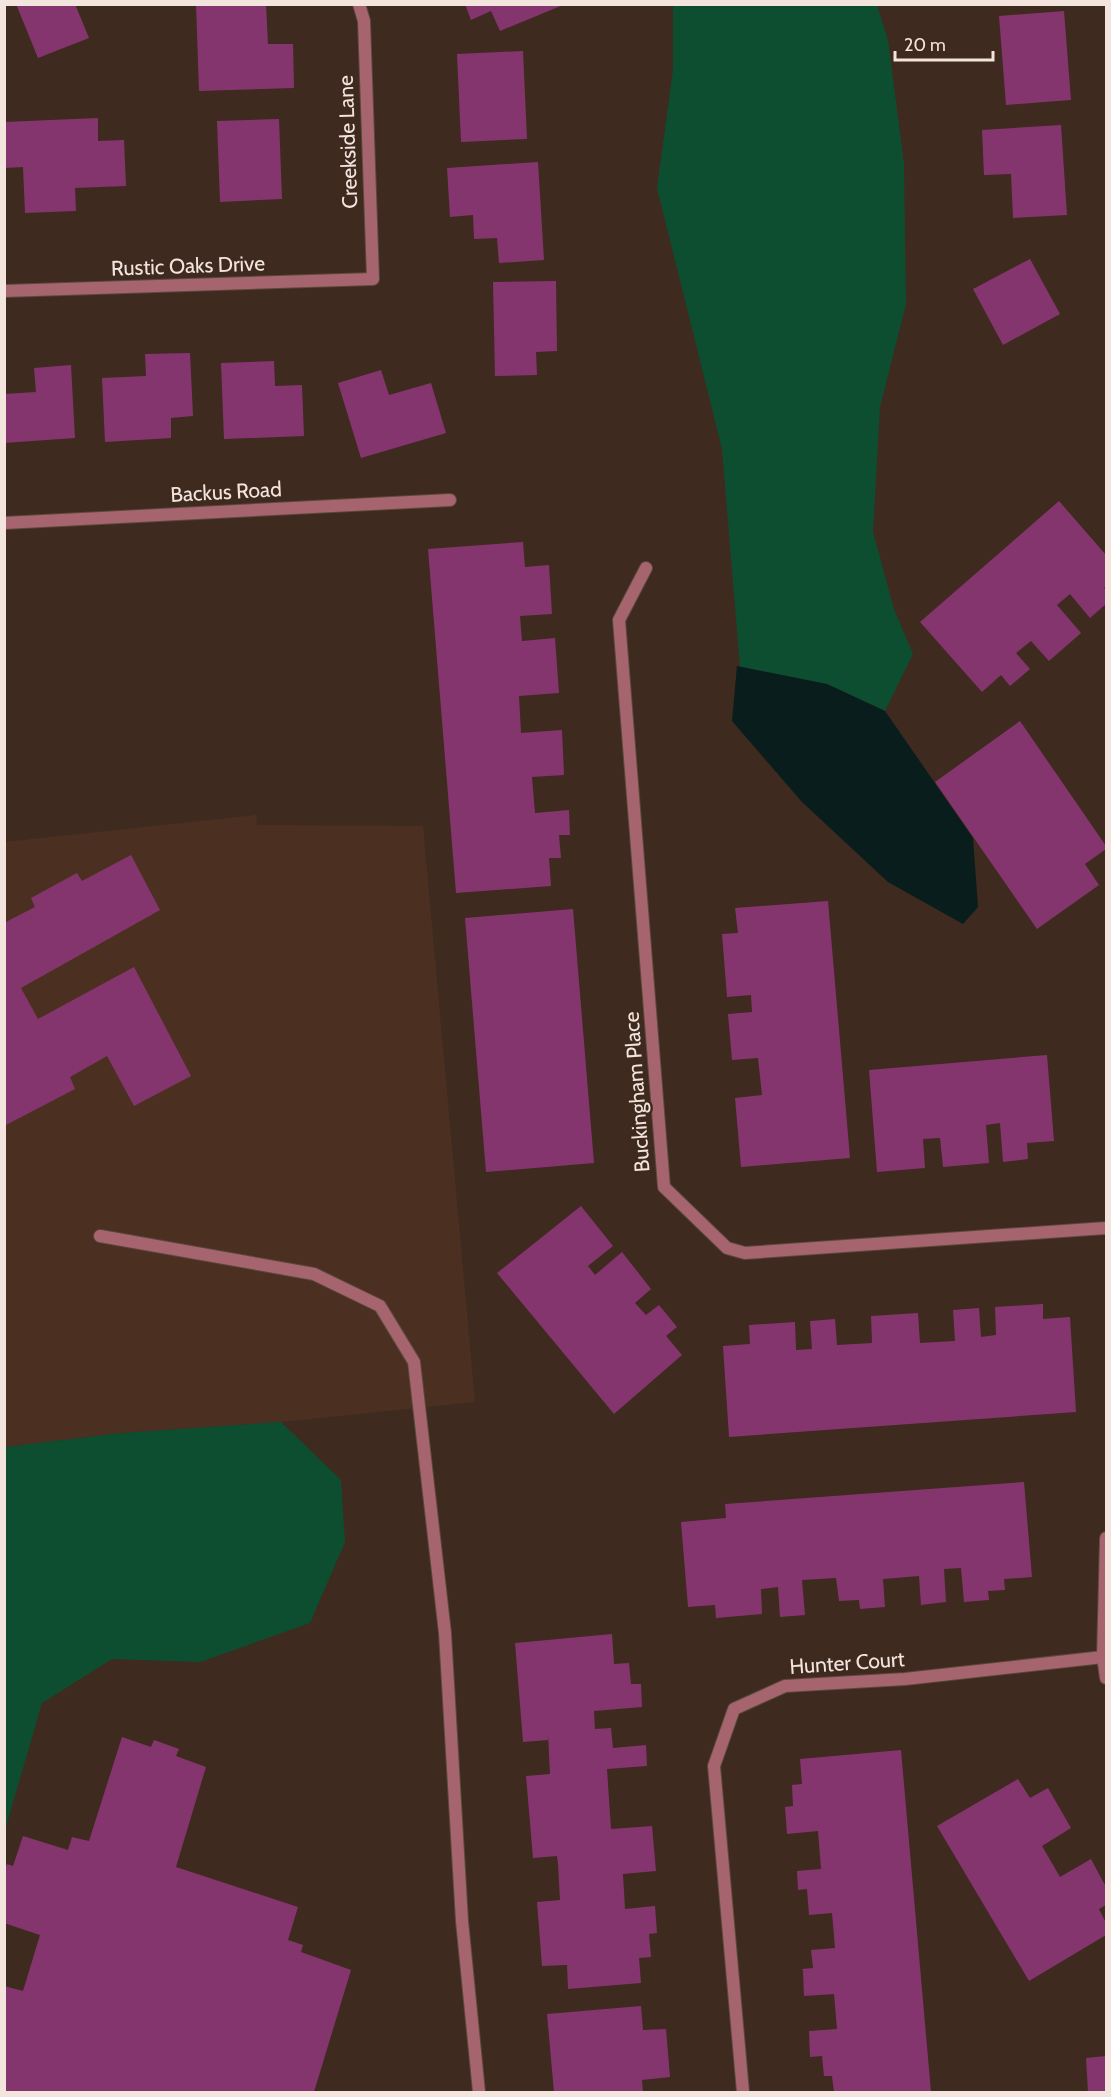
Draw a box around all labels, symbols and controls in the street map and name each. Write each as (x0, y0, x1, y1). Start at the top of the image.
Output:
scale bar (895, 24, 992, 62)
text: 20 m (904, 34, 946, 56)
street label: Creekside Lane (333, 75, 362, 209)
street label: Rustic Oaks Drive (111, 250, 266, 281)
street label: Backus Road (170, 476, 282, 507)
street label: Buckingham Place (618, 1011, 655, 1173)
street label: Hunter Court (789, 1646, 905, 1679)

